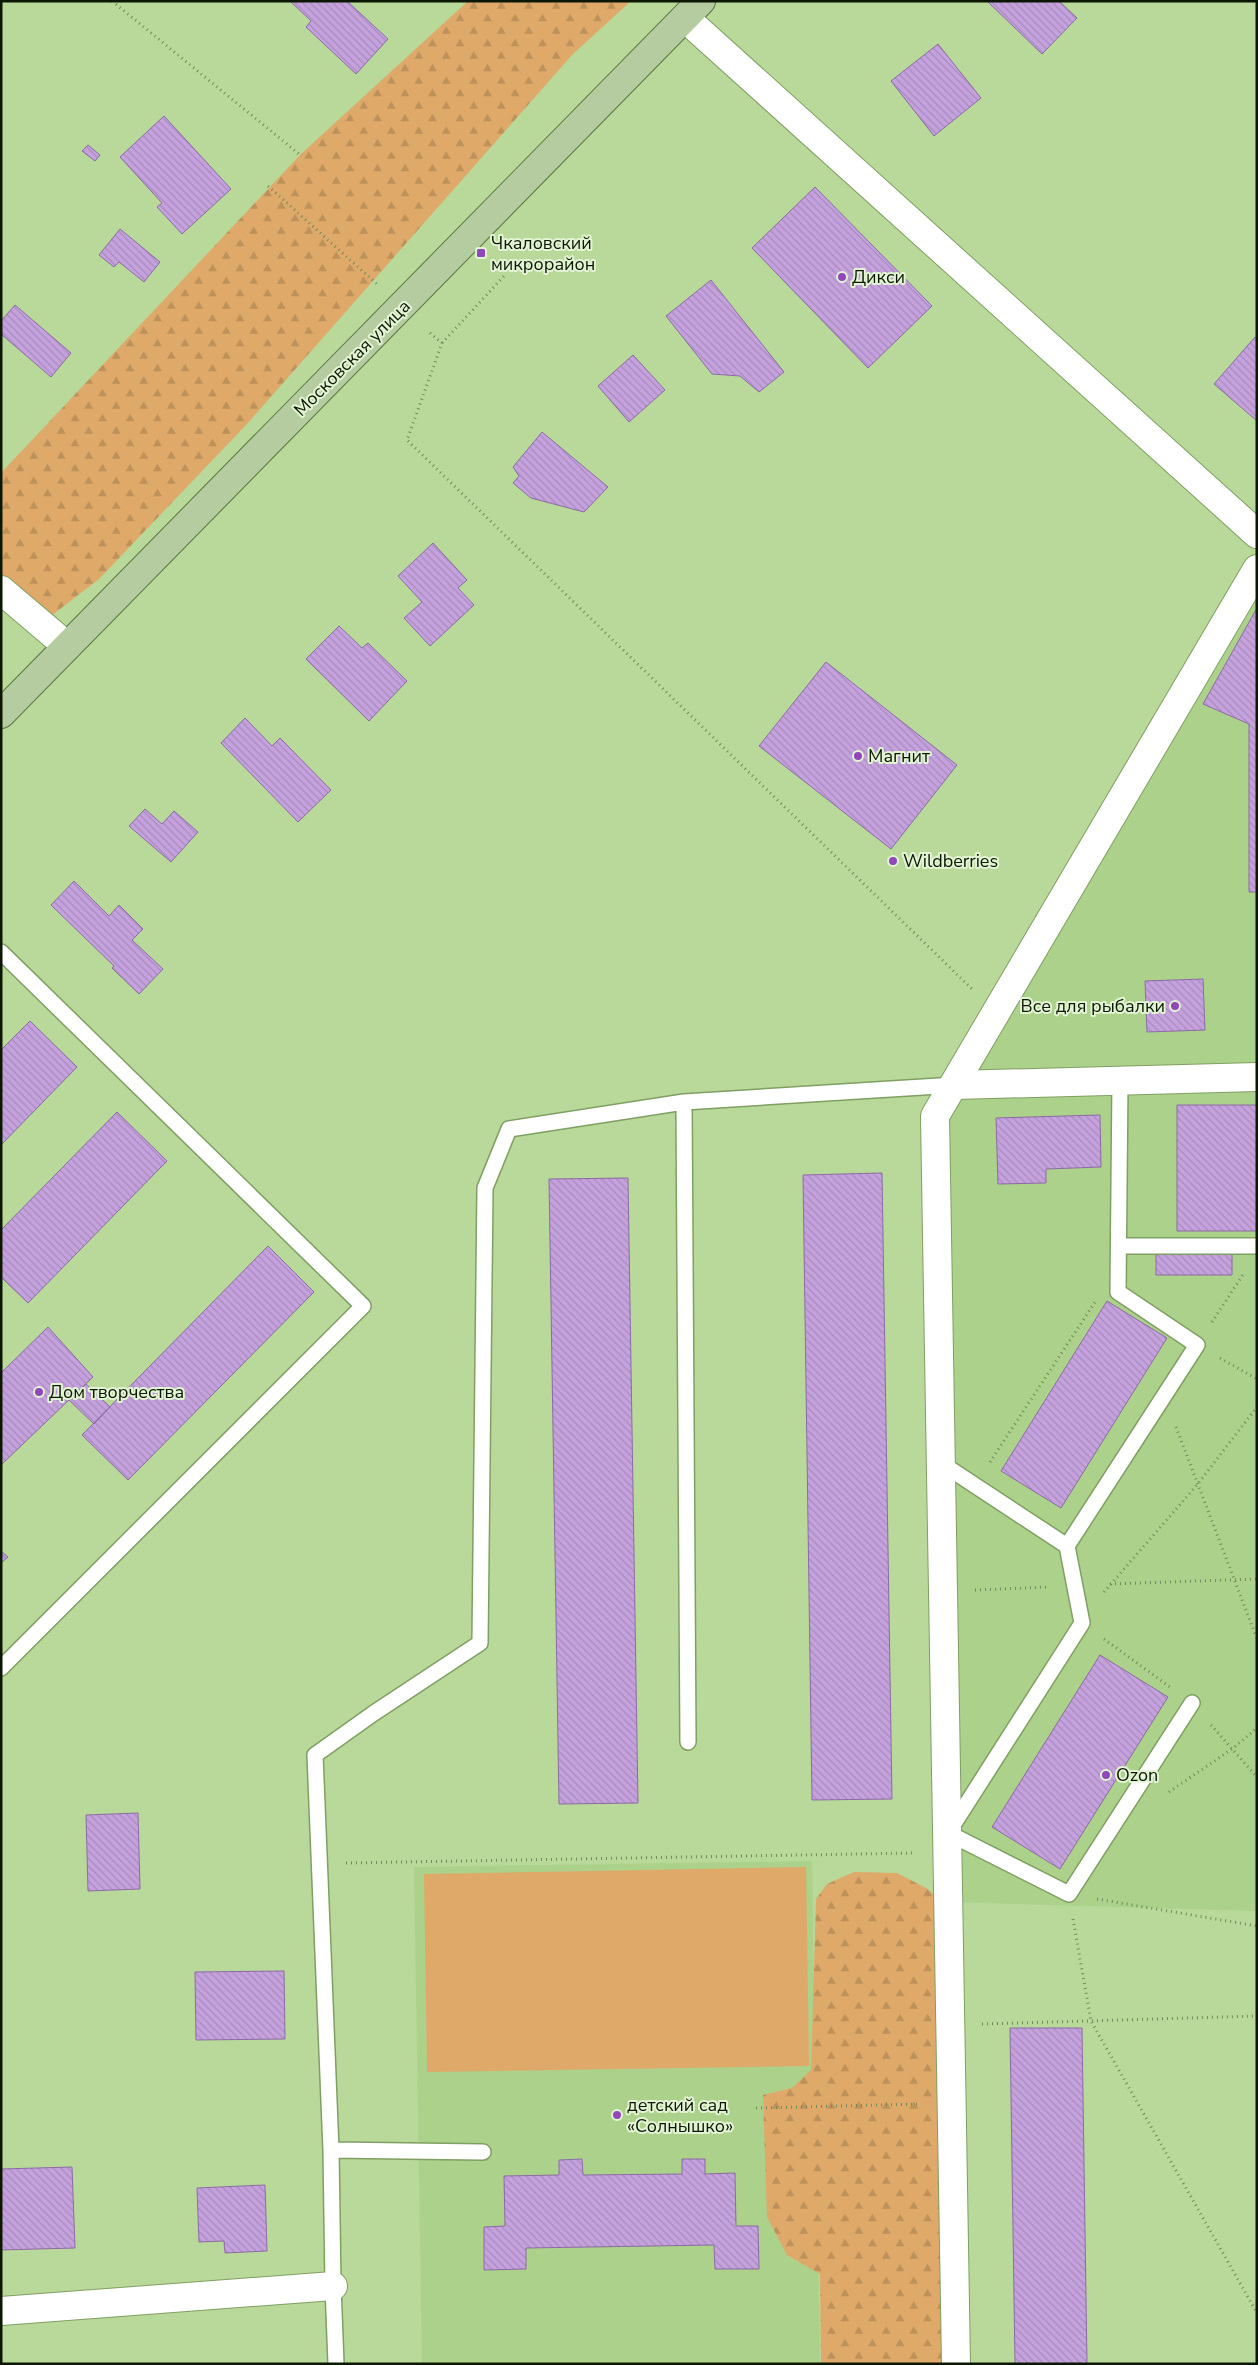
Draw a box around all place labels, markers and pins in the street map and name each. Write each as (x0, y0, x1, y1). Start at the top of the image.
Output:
place label: Чкаловский микрорайон (491, 231, 595, 276)
marker: Чкаловский микрорайон (475, 247, 487, 259)
place label: Дикси (852, 265, 905, 289)
marker: Дикси (836, 271, 848, 283)
place label: Магнит (868, 744, 930, 768)
marker: Магнит (852, 750, 864, 762)
place label: Wildberries (903, 849, 998, 873)
marker: Wildberries (887, 855, 899, 867)
place label: Все для рыбалки (1021, 994, 1165, 1018)
marker: Все для рыбалки (1169, 1000, 1181, 1012)
place label: Дом творчества (49, 1380, 184, 1404)
marker: Дом творчества (33, 1386, 45, 1398)
place label: Ozon (1116, 1763, 1158, 1787)
marker: Ozon (1100, 1769, 1112, 1781)
place label: детский сад «Солнышко» (627, 2093, 733, 2138)
marker: детский сад «Солнышко» (611, 2109, 623, 2121)

